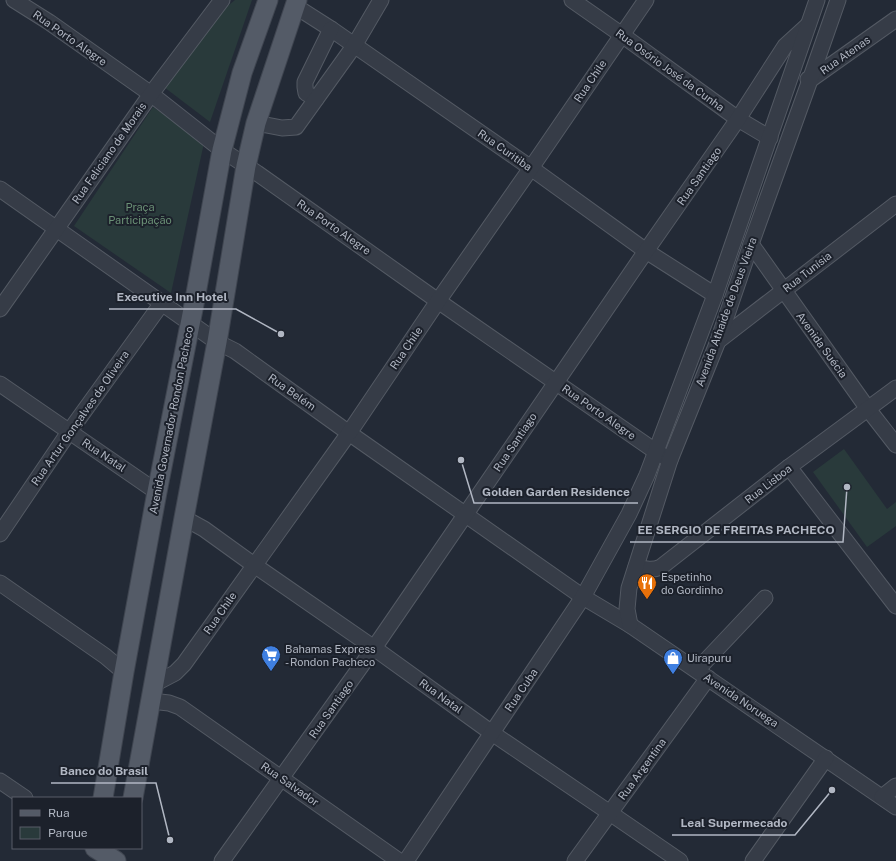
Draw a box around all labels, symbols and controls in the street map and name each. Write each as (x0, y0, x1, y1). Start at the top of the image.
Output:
street label: Rua Porto Alegre (31, 8, 109, 68)
street label: Rua Osório José da Cunha (613, 27, 727, 113)
street label: Rua Atenas (818, 33, 873, 77)
street label: Rua Chile (571, 58, 609, 104)
street label: Rua Feliciano de Morais (70, 100, 149, 206)
street label: Rua Curitiba (476, 127, 534, 173)
street label: Rua Santiago (675, 145, 723, 207)
street label: Rua Porto Alegre (295, 197, 373, 257)
park label: Praça Participação (108, 201, 172, 227)
street label: Avenida Athaide de Deus Vieira (693, 236, 759, 388)
street label: Rua Tunísia (780, 249, 834, 295)
callout: Executive Inn Hotel (109, 285, 236, 309)
text: Executive Inn Hotel (117, 290, 227, 304)
street label: Avenida Suécia (794, 310, 850, 380)
street label: Avenida Governador Rondon Pacheco (147, 325, 195, 515)
street label: Rua Chile (387, 325, 425, 371)
street label: Rua Artur Gonçalves de Oliveira (29, 348, 132, 488)
street label: Rua Belém (266, 371, 318, 413)
street label: Rua Porto Alegre (560, 382, 638, 442)
street label: Rua Santiago (491, 410, 539, 474)
street label: Rua Natal (80, 436, 128, 474)
street label: Rua Lisboa (742, 462, 794, 506)
callout: Golden Garden Residence (474, 479, 638, 503)
text: Golden Garden Residence (482, 485, 630, 499)
callout: EE SERGIO DE FREITAS PACHECO (630, 518, 843, 542)
text: EE SERGIO DE FREITAS PACHECO (637, 523, 835, 537)
place label: Espetinho do Gordinho (661, 571, 723, 596)
restaurant icon: Espetinho do Gordinho (636, 572, 658, 600)
street label: Rua Chile (201, 590, 239, 636)
place label: Bahamas Express - Rondon Pacheco (285, 643, 376, 668)
supermarket icon: Bahamas Express - Rondon Pacheco (260, 644, 282, 672)
shop icon: Uirapuru (662, 647, 684, 675)
place label: Uirapuru (687, 652, 731, 664)
street label: Rua Cuba (502, 666, 540, 714)
street label: Avenida Noruega (701, 671, 781, 729)
street label: Rua Natal (417, 676, 465, 716)
street label: Rua Santiago (307, 678, 355, 740)
street label: Rua Argentina (616, 736, 668, 802)
callout: Banco do Brasil (51, 759, 156, 783)
street label: Rua Salvador (259, 760, 321, 808)
text: Banco do Brasil (60, 764, 148, 778)
legend (12, 797, 142, 849)
text: Rua (48, 806, 70, 820)
callout: Leal Supermecado (672, 811, 795, 835)
text: Leal Supermecado (681, 816, 788, 830)
text: Parque (48, 826, 88, 840)

